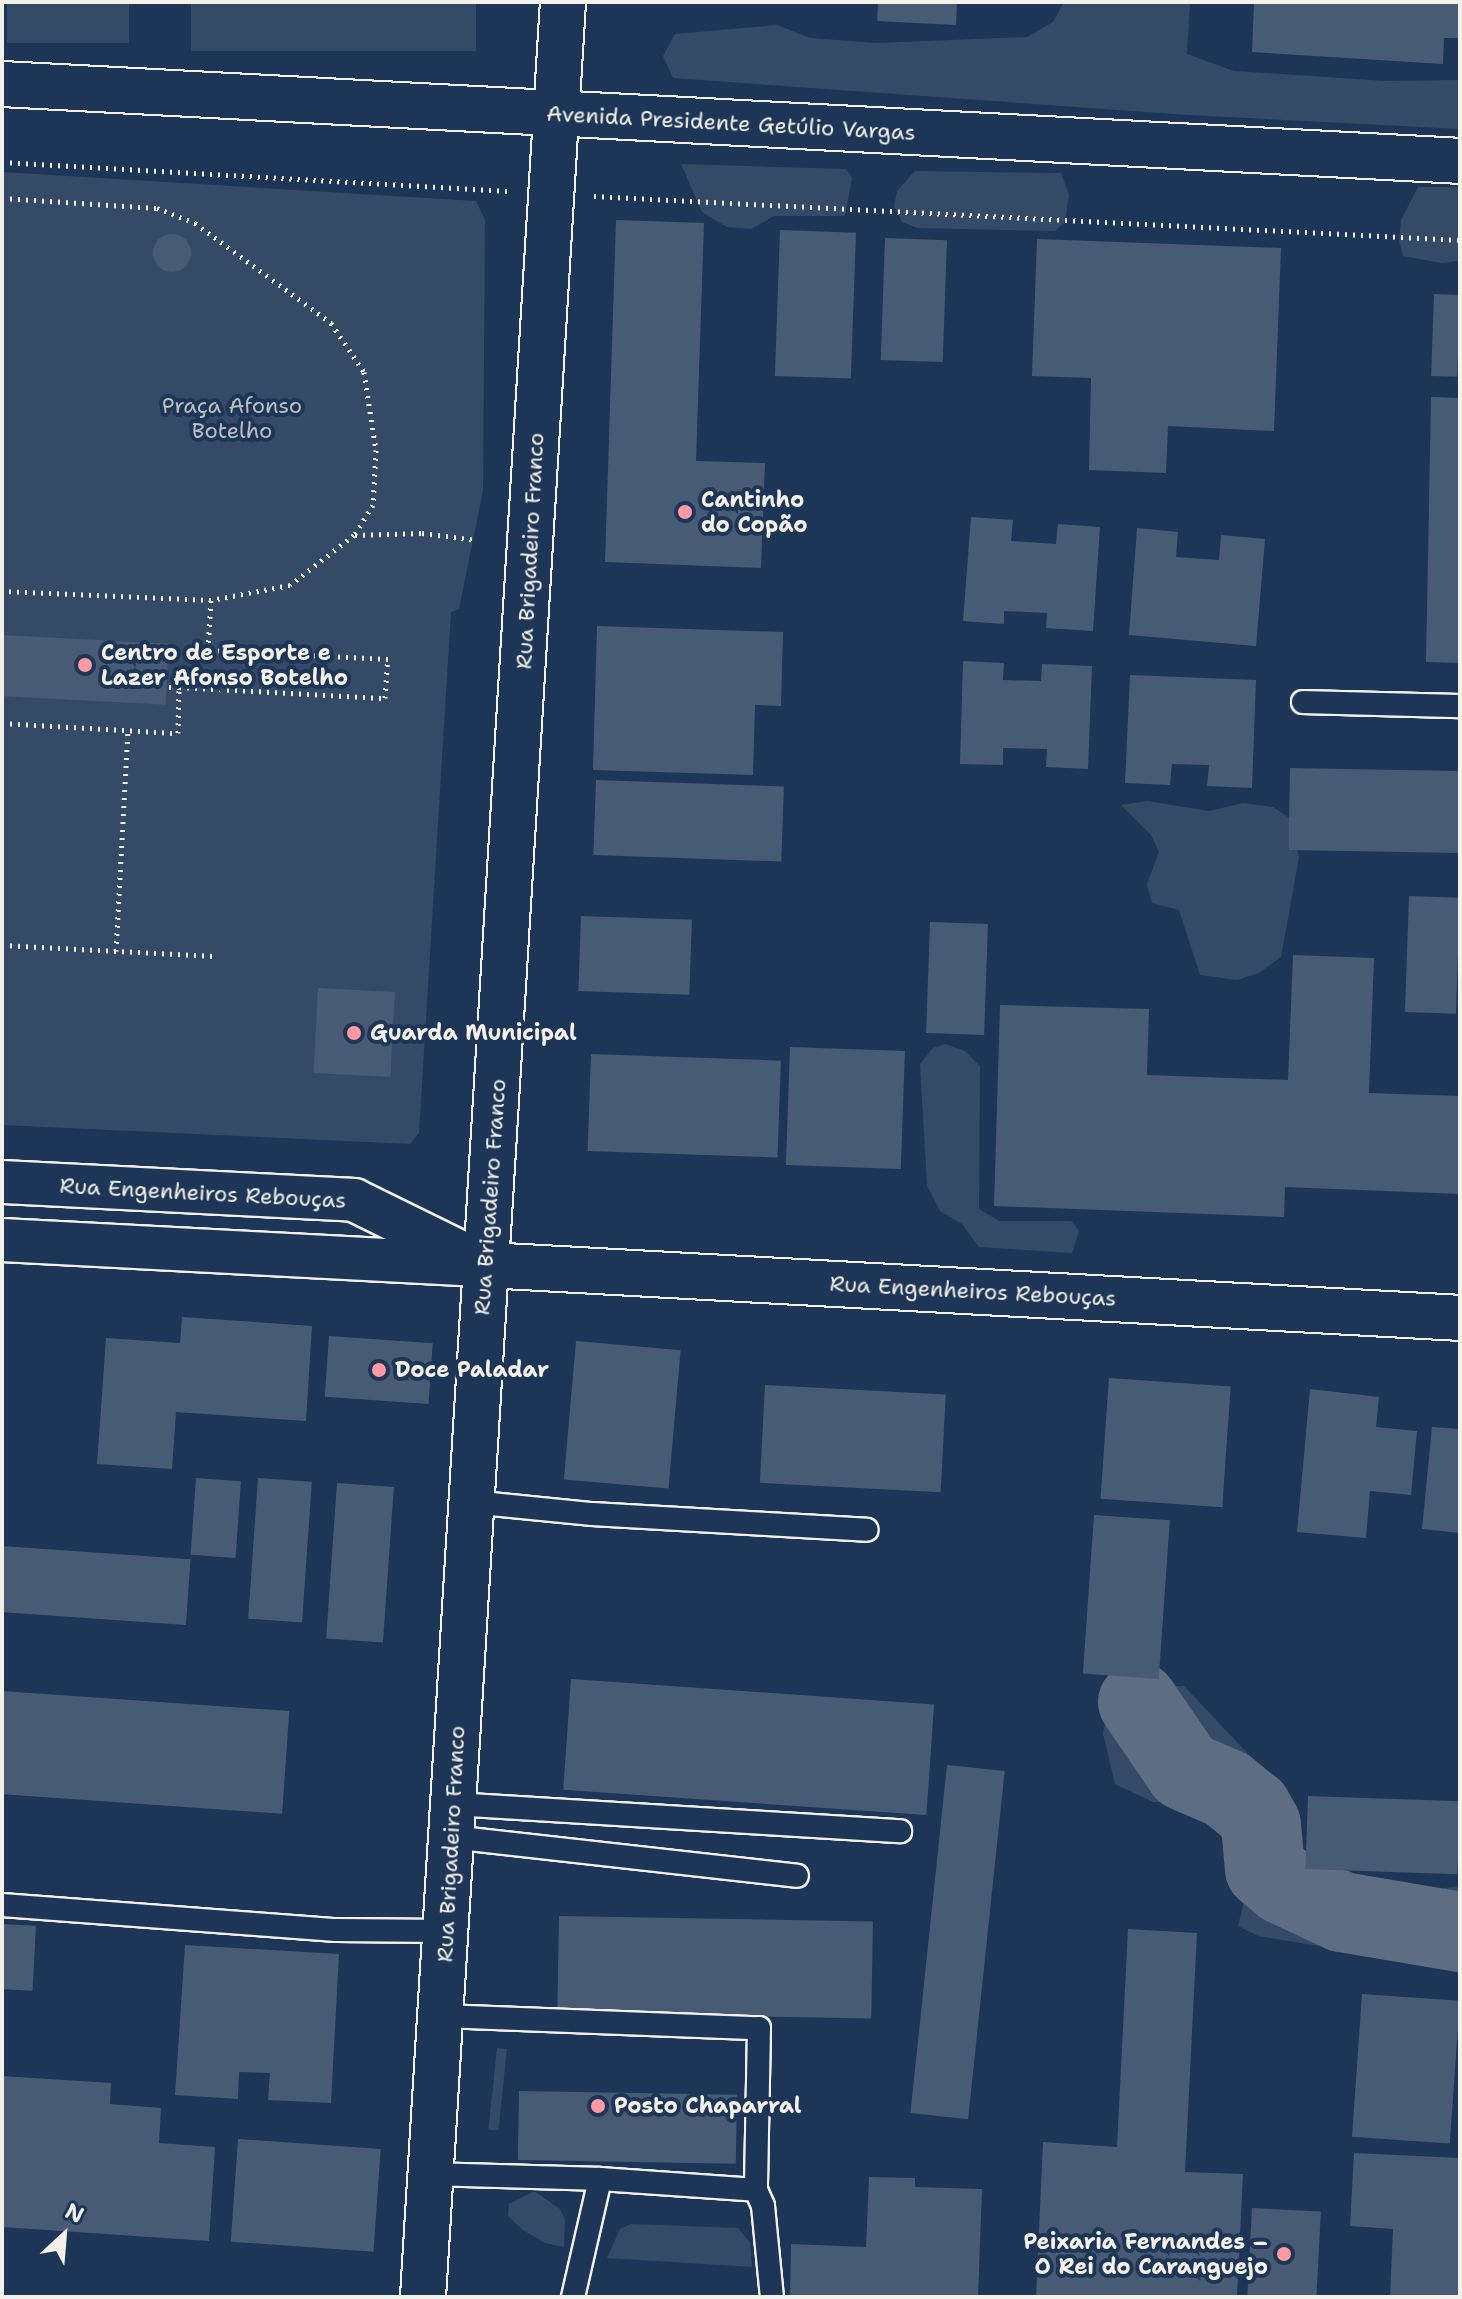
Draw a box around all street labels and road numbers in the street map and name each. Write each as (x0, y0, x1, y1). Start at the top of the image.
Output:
street label: Avenida Presidente Getúlio Vargas (546, 100, 916, 146)
street label: Rua Brigadeiro Franco (511, 432, 549, 670)
street label: Rua Brigadeiro Franco (469, 1078, 511, 1316)
street label: Rua Engenheiros Rebouças (59, 1172, 347, 1214)
street label: Rua Engenheiros Rebouças (829, 1270, 1117, 1312)
street label: Rua Brigadeiro Franco (432, 1725, 470, 1963)

